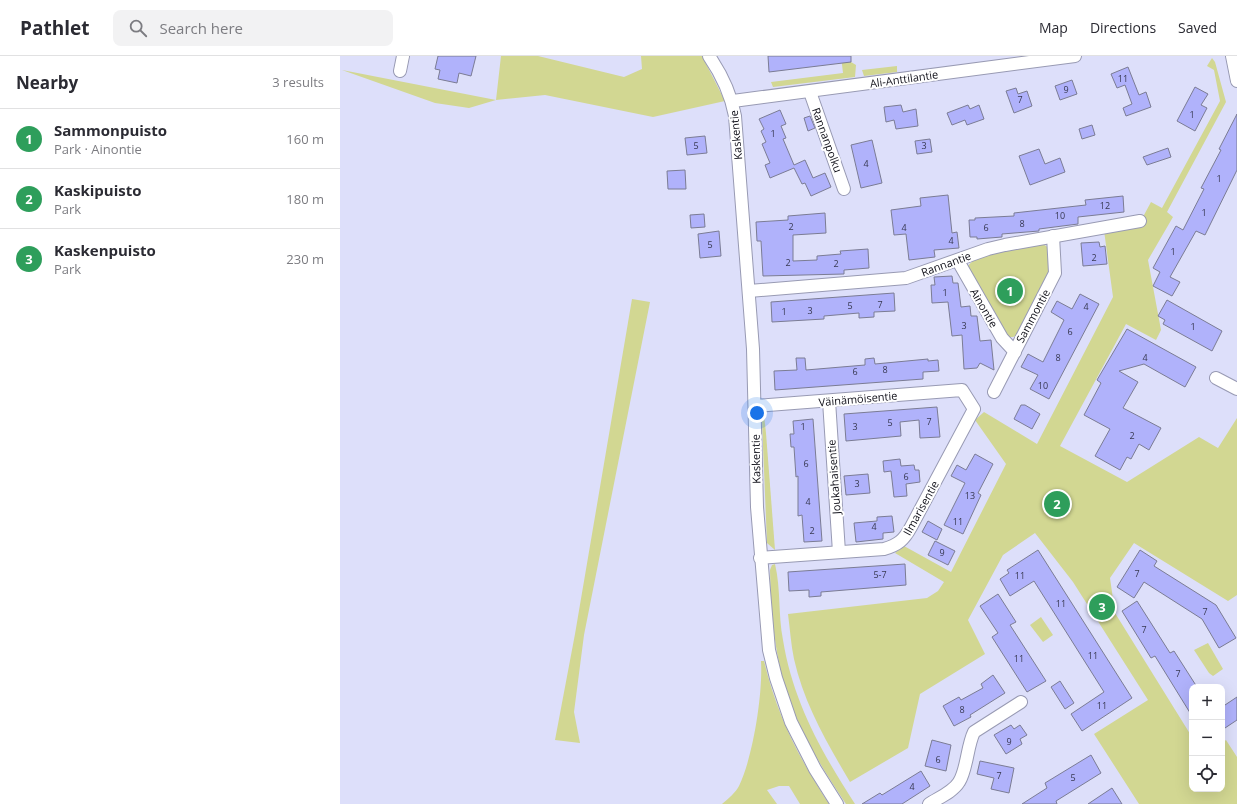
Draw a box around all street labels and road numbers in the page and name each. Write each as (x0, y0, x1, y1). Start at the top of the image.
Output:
street label: Ali-Anttilantie (869, 66, 939, 91)
street label: Rannanpolku (809, 105, 846, 174)
street label: Kaskentie (726, 110, 745, 160)
street label: Rannantie (919, 248, 973, 279)
street label: Ainontie (967, 286, 1002, 330)
street label: Sammontie (1012, 286, 1053, 345)
street label: Väinämöisentie (818, 388, 898, 409)
street label: Kaskentie (748, 434, 763, 484)
street label: Joukahaisentie (823, 439, 844, 516)
street label: Ilmarisentie (899, 478, 942, 538)

